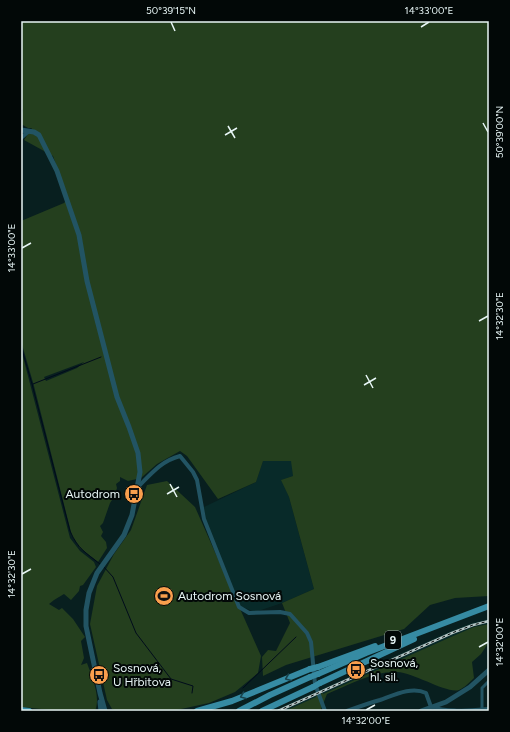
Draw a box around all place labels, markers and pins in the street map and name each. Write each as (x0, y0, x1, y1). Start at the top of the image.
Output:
bus stop icon: Autodrom (123, 483, 145, 505)
place label: Autodrom (65, 487, 120, 501)
sports icon: Autodrom Sosnová (153, 585, 175, 607)
place label: Autodrom Sosnová (178, 589, 281, 603)
place label: Sosnová, hl. sil. (370, 656, 419, 684)
bus stop icon: Sosnová, hl. sil. (345, 659, 367, 681)
place label: Sosnová, U Hřbitova (113, 661, 171, 689)
bus stop icon: Sosnová, U Hřbitova (88, 664, 110, 686)

